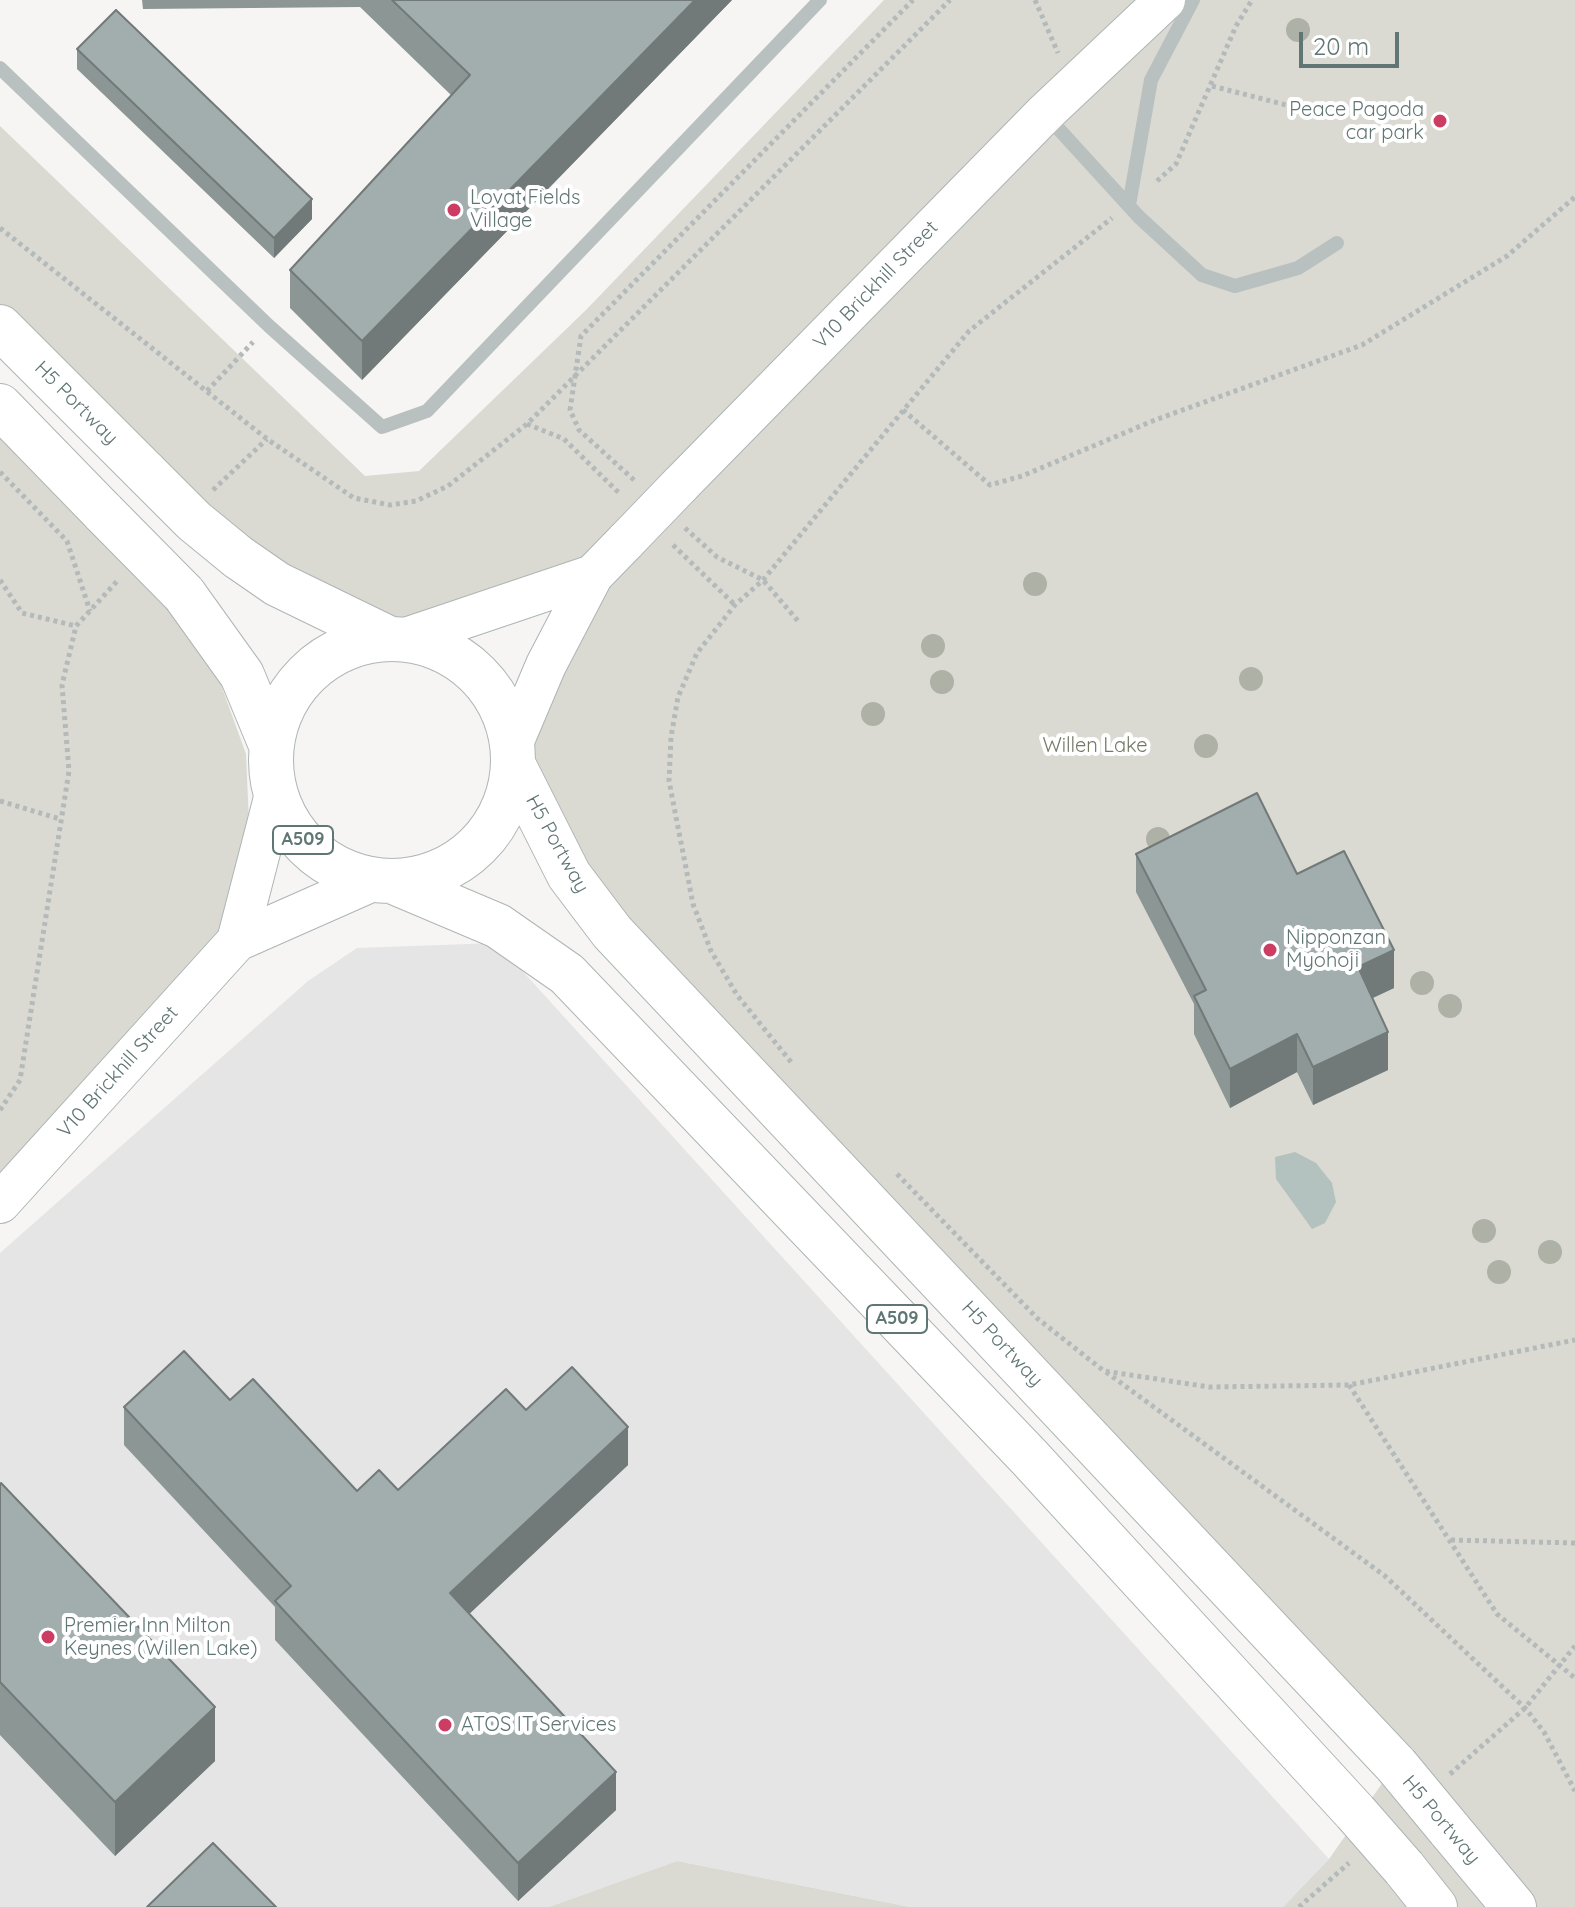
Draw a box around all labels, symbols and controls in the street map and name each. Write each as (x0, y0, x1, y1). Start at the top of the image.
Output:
scale bar (1303, 16, 1403, 66)
text: 20 m (1313, 31, 1369, 61)
place label: Peace Pagoda car park (1289, 98, 1424, 145)
marker: Peace Pagoda car park (1431, 112, 1449, 130)
place label: Lovat Fields Village (470, 186, 580, 233)
marker: Lovat Fields Village (445, 201, 463, 219)
street label: V10 Brickhill Street (809, 216, 943, 354)
street label: H5 Portway (29, 356, 123, 450)
park label: Willen Lake (1042, 734, 1148, 758)
street label: H5 Portway (520, 791, 594, 897)
road number: A509 (273, 826, 333, 854)
place label: Nipponzan Myohoji (1286, 926, 1386, 973)
marker: Nipponzan Myohoji (1261, 941, 1279, 959)
street label: V10 Brickhill Street (53, 1001, 183, 1143)
street label: H5 Portway (956, 1296, 1048, 1392)
road number: A509 (867, 1305, 927, 1333)
place label: Premier Inn Milton Keynes (Willen Lake) (64, 1614, 258, 1661)
marker: Premier Inn Milton Keynes (Willen Lake) (39, 1628, 57, 1646)
place label: ATOS IT Services (461, 1713, 616, 1737)
marker: ATOS IT Services (436, 1716, 454, 1734)
street label: H5 Portway (1397, 1771, 1485, 1869)

